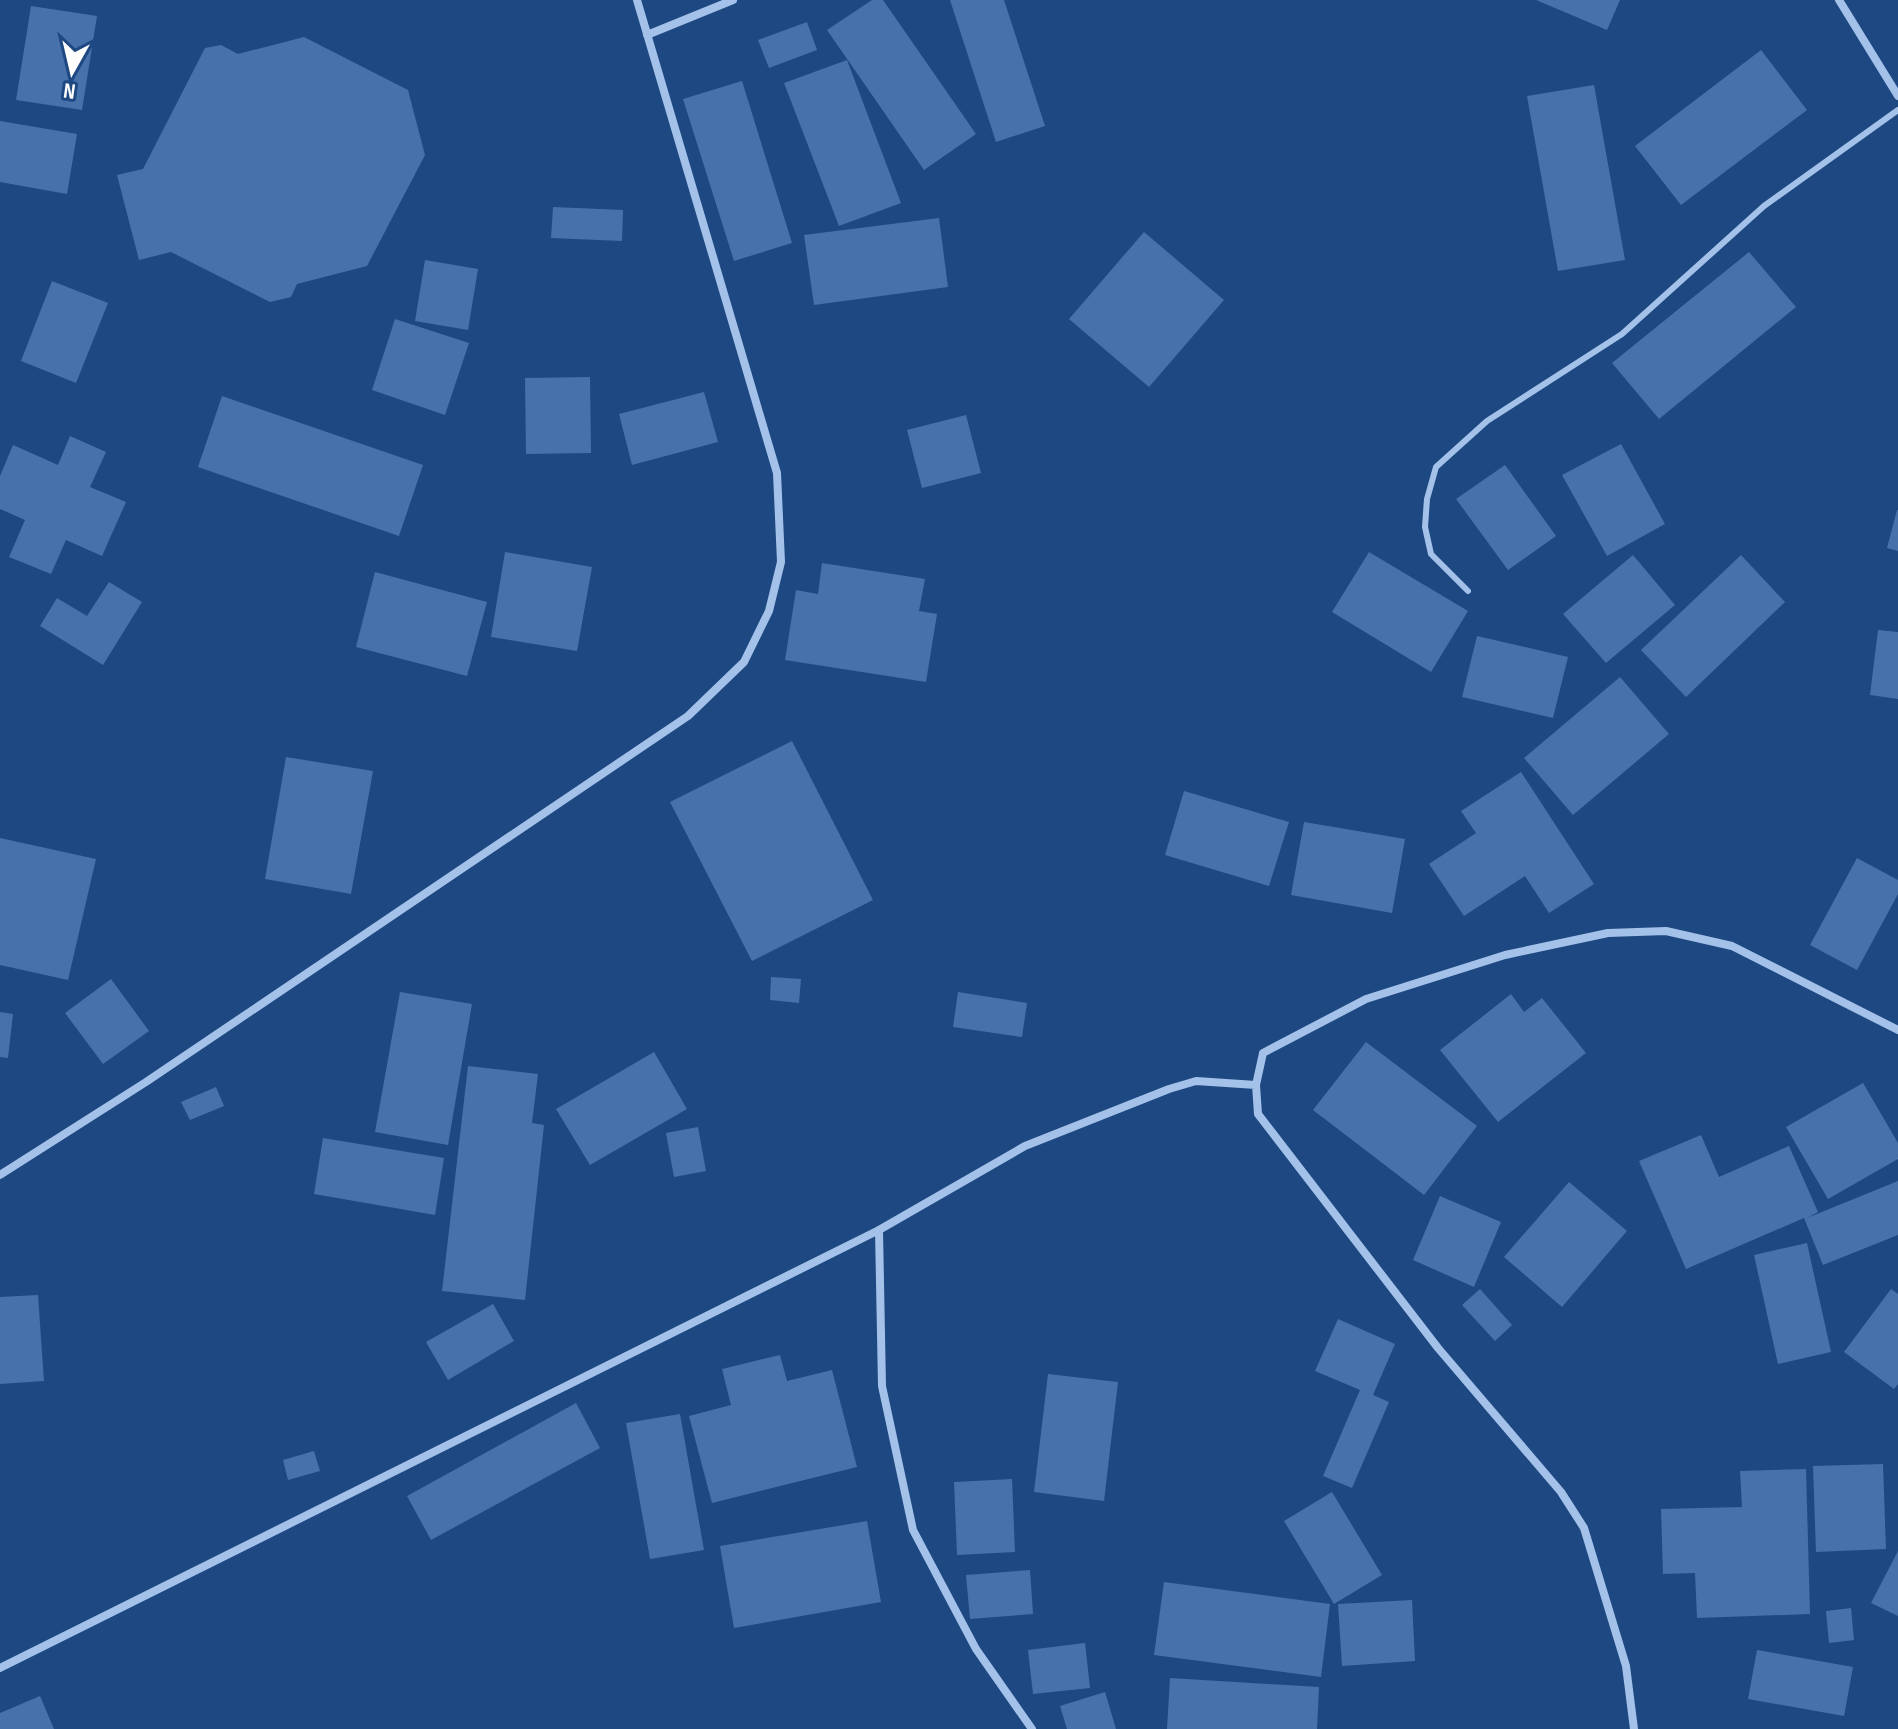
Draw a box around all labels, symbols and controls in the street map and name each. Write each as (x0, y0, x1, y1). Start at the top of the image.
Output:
north arrow (32, 32, 112, 112)
text: N (62, 76, 77, 105)

